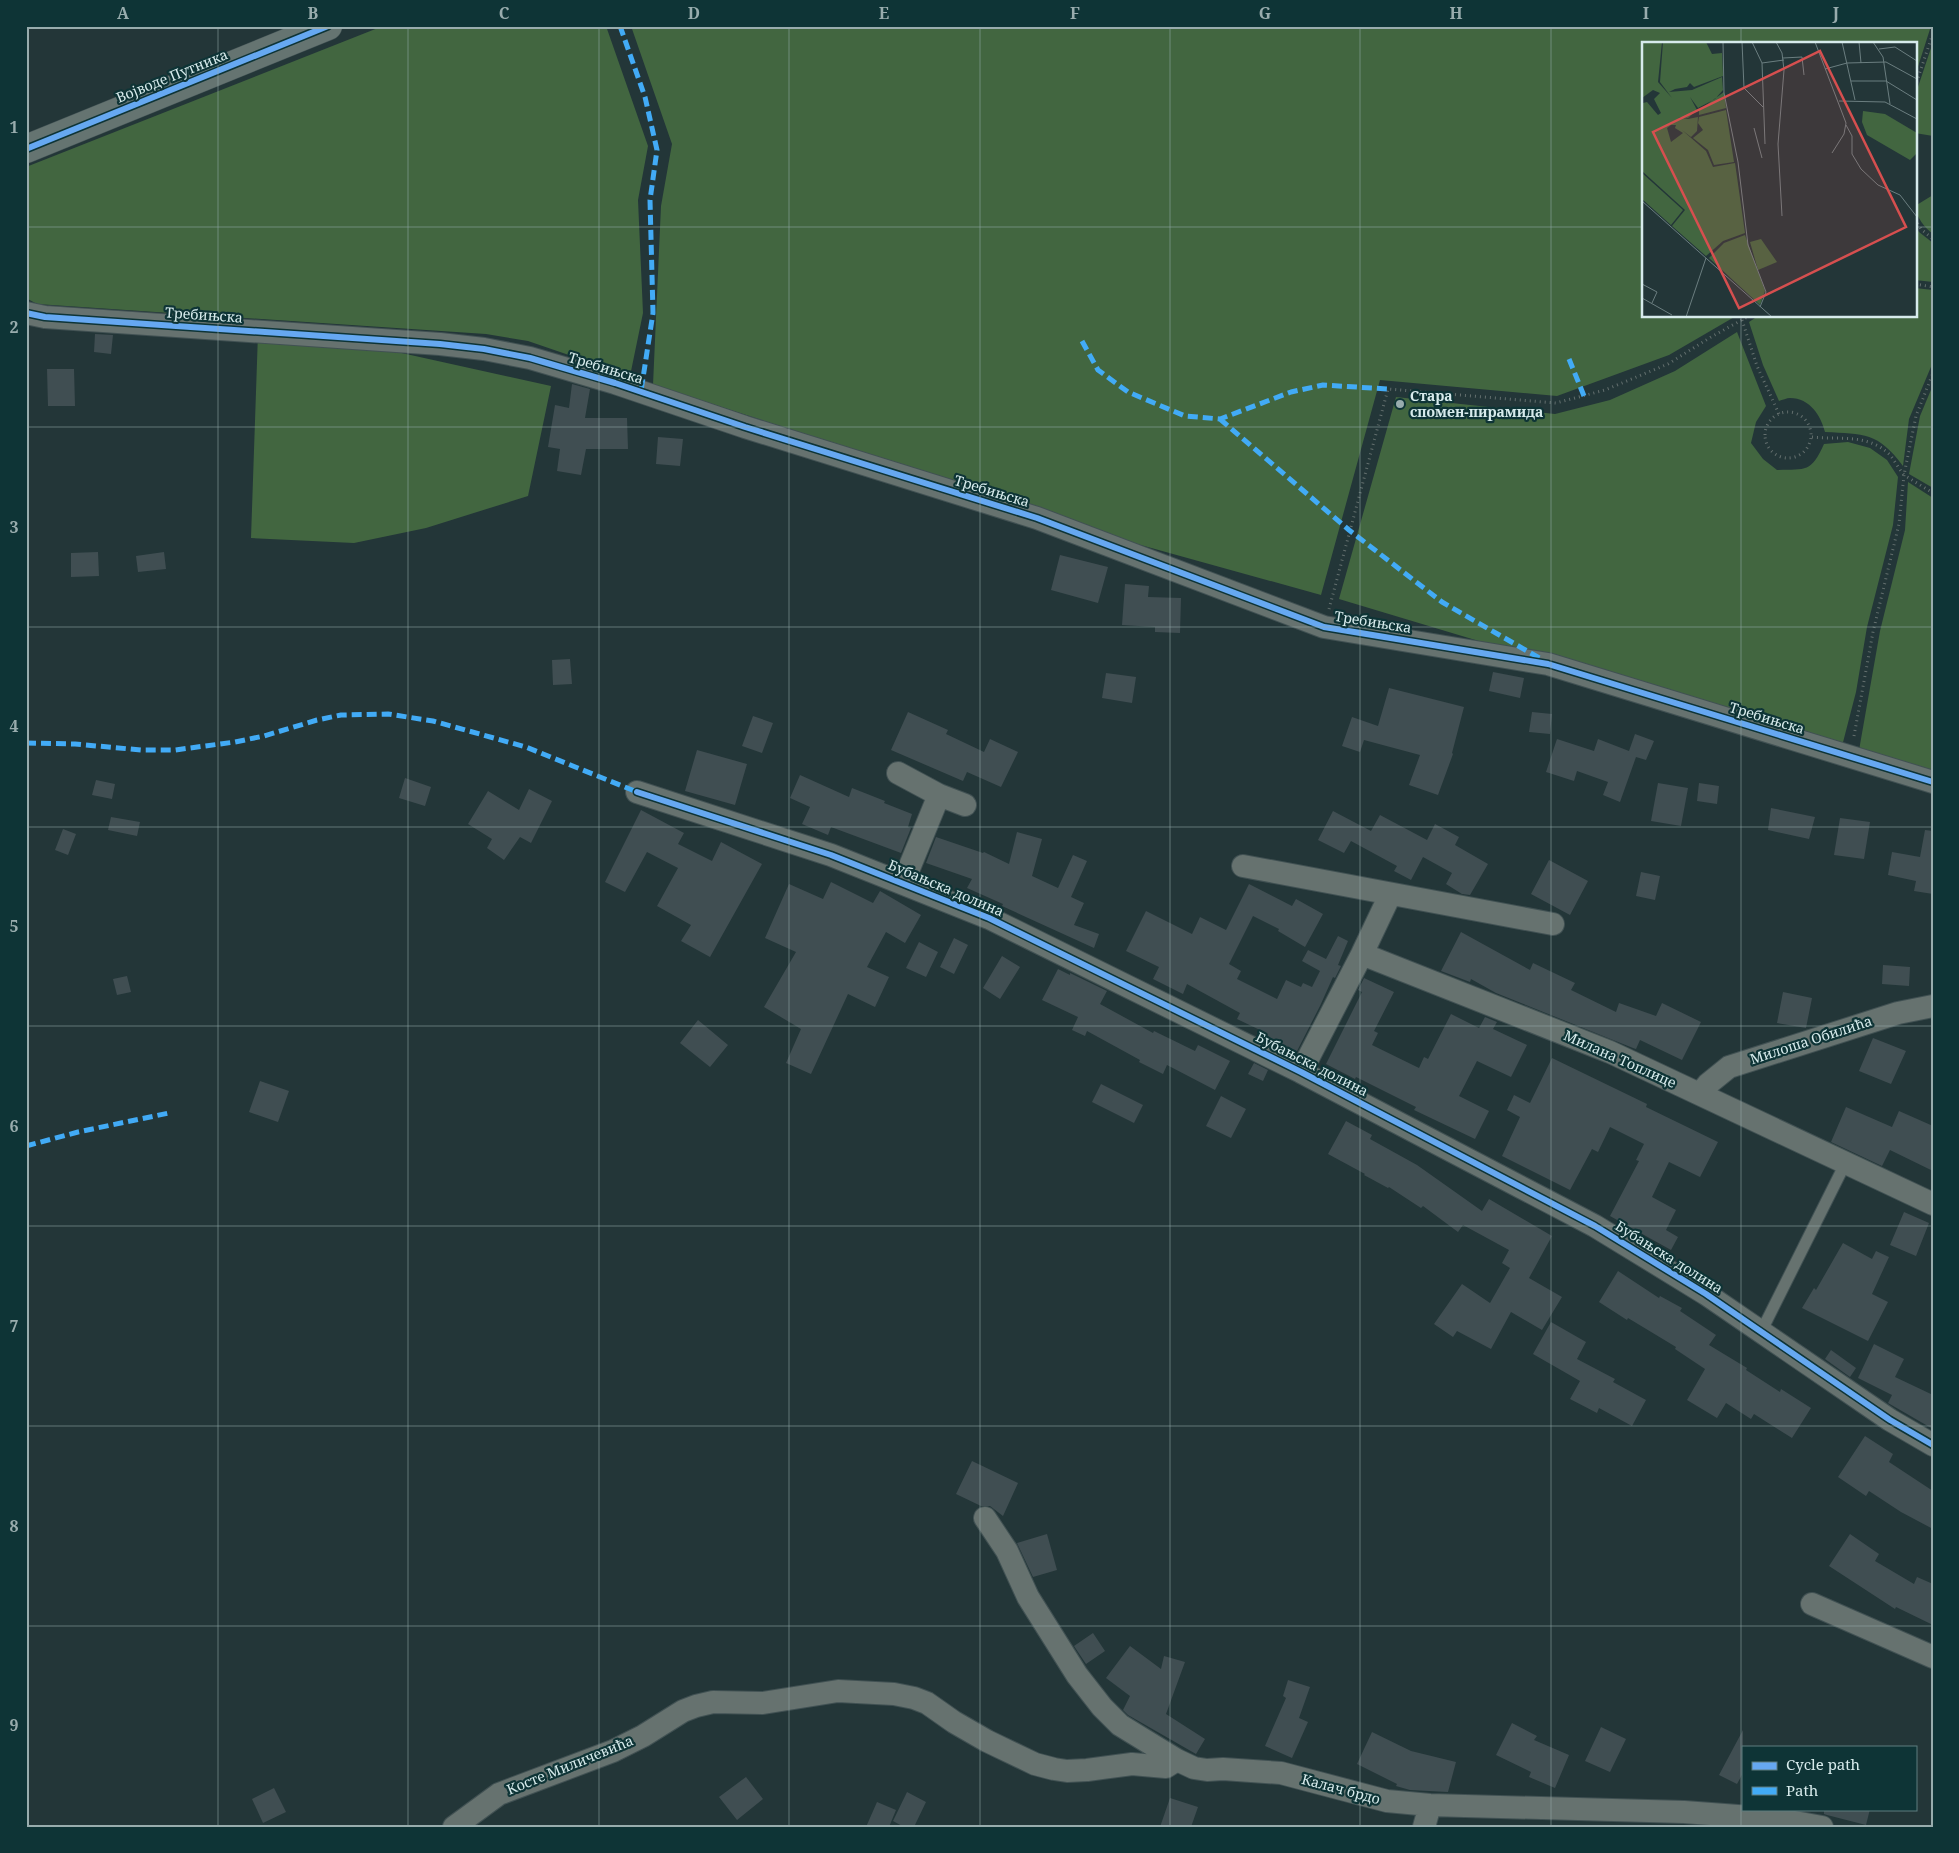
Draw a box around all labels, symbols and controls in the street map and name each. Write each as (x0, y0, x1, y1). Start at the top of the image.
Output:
text: A (117, 2, 130, 24)
text: B (308, 2, 319, 24)
text: C (499, 2, 510, 24)
text: D (688, 2, 700, 24)
text: E (879, 2, 889, 24)
text: F (1070, 2, 1080, 24)
text: G (1259, 2, 1271, 24)
text: H (1449, 2, 1463, 24)
text: I (1643, 2, 1649, 24)
text: J (1832, 2, 1840, 24)
inset map (1642, 42, 1916, 318)
street label: Војводе Путника (113, 44, 231, 107)
text: 1 (9, 116, 19, 138)
street label: Требињска (165, 302, 244, 327)
text: 2 (9, 316, 19, 338)
street label: Требињска (566, 347, 646, 388)
place label: Стара спомен-пирамида (1410, 386, 1543, 421)
marker: Стара спомен-пирамида (1394, 398, 1406, 410)
street label: Требињска (952, 470, 1032, 511)
text: 3 (9, 516, 19, 538)
street label: Требињска (1333, 606, 1413, 637)
street label: Требињска (1727, 697, 1807, 738)
text: 4 (9, 715, 19, 737)
street label: Бубањска долина (886, 855, 1007, 920)
text: 5 (9, 915, 19, 937)
street label: Милоша Обилића (1747, 1011, 1874, 1068)
street label: Милана Топлице (1561, 1025, 1679, 1092)
street label: Бубањска долина (1253, 1027, 1372, 1100)
text: 6 (9, 1115, 19, 1137)
street label: Бубањска долина (1612, 1216, 1727, 1297)
text: 7 (9, 1315, 19, 1337)
text: 8 (9, 1515, 19, 1537)
text: 9 (9, 1714, 19, 1736)
street label: Косте Миличевића (504, 1730, 636, 1799)
legend (1742, 1746, 1916, 1810)
text: Cycle path (1786, 1754, 1861, 1774)
street label: Калач брдо (1300, 1769, 1383, 1808)
text: Path (1786, 1780, 1819, 1800)

